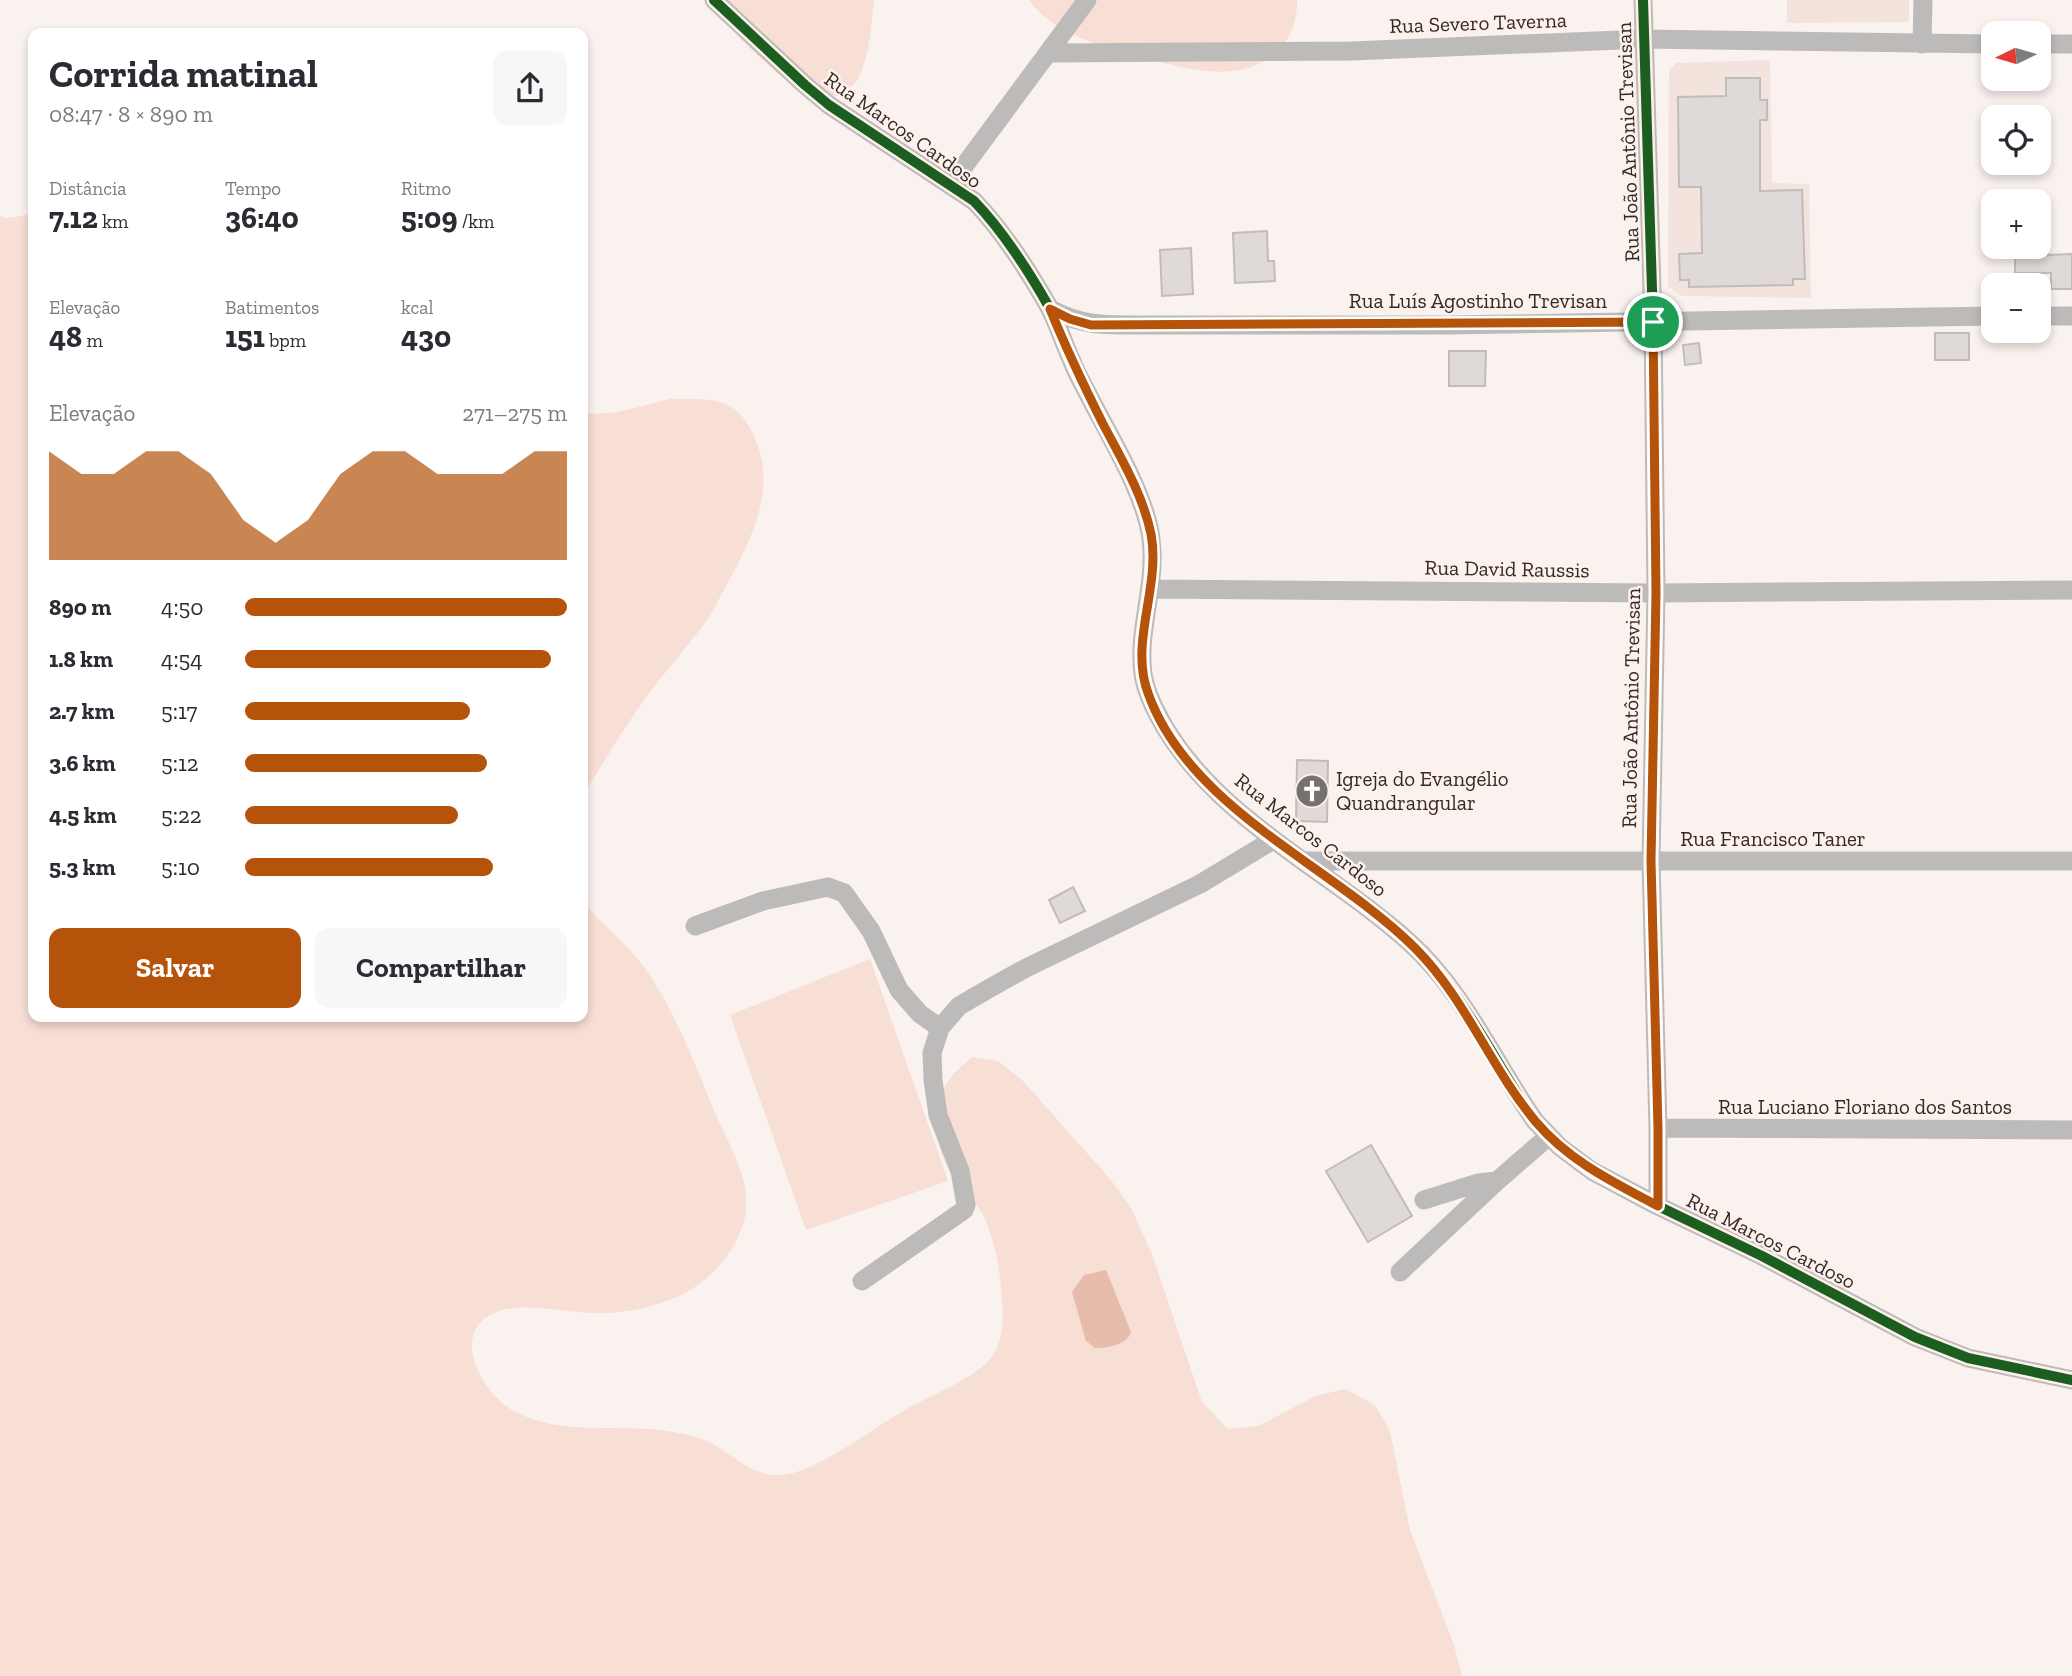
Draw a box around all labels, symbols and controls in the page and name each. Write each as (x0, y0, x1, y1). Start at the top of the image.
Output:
street label: Rua Severo Taverna (1389, 7, 1567, 38)
street label: Rua João Antônio Trevisan (1611, 21, 1644, 263)
north arrow (1981, 21, 2051, 91)
map controls (1981, 21, 2051, 343)
text: Corrida matinal (49, 51, 318, 97)
button: share (493, 51, 567, 125)
street label: Rua Marcos Cardoso (820, 66, 987, 193)
text: 08:47 · 8 × 890 m (49, 100, 213, 128)
button: locate (1981, 105, 2051, 175)
text: Distância (49, 177, 126, 200)
text: Tempo (225, 177, 281, 200)
text: Ritmo (401, 177, 451, 200)
button: + (1981, 189, 2051, 259)
text: 7.12 (49, 200, 98, 236)
text: 36:40 (225, 200, 299, 236)
text: 5:09 (401, 200, 457, 236)
text: km (98, 210, 128, 233)
text: /km (457, 210, 494, 233)
button: − (1981, 273, 2051, 343)
street label: Rua Luís Agostinho Trevisan (1349, 288, 1607, 313)
pin (1623, 292, 1683, 352)
text: Elevação (49, 296, 120, 319)
text: Batimentos (225, 296, 319, 319)
text: kcal (401, 296, 434, 319)
icon: arrive (1634, 303, 1672, 341)
text: 48 (49, 319, 82, 355)
text: 151 (225, 319, 265, 355)
text: 430 (401, 319, 451, 355)
text: m (82, 329, 103, 352)
text: bpm (265, 329, 306, 352)
text: Elevação (49, 399, 135, 427)
text: 271–275 m (462, 399, 567, 427)
street label: Rua David Raussis (1424, 555, 1590, 582)
street label: Rua João Antônio Trevisan (1616, 588, 1645, 828)
text: 890 m (49, 593, 111, 621)
text: 4:50 (161, 593, 204, 621)
text: 1.8 km (49, 645, 113, 673)
text: 4:54 (161, 645, 203, 673)
text: 2.7 km (49, 697, 115, 725)
text: 5:17 (161, 697, 197, 725)
text: 3.6 km (49, 749, 116, 777)
text: 5:12 (161, 749, 199, 777)
place label: Igreja do Evangélio Quandrangular (1336, 766, 1509, 815)
street label: Rua Marcos Cardoso (1230, 767, 1392, 902)
church icon: Igreja do Evangélio Quandrangular (1293, 772, 1331, 810)
text: 4.5 km (49, 801, 117, 829)
text: 5:22 (161, 801, 202, 829)
street label: Rua Francisco Taner (1680, 826, 1866, 851)
text: 5.3 km (49, 853, 116, 881)
text: 5:10 (161, 853, 200, 881)
button: Salvar (49, 928, 301, 1008)
button: Compartilhar (315, 928, 567, 1008)
street label: Rua Luciano Floriano dos Santos (1718, 1094, 2012, 1119)
street label: Rua Marcos Cardoso (1683, 1187, 1860, 1294)

